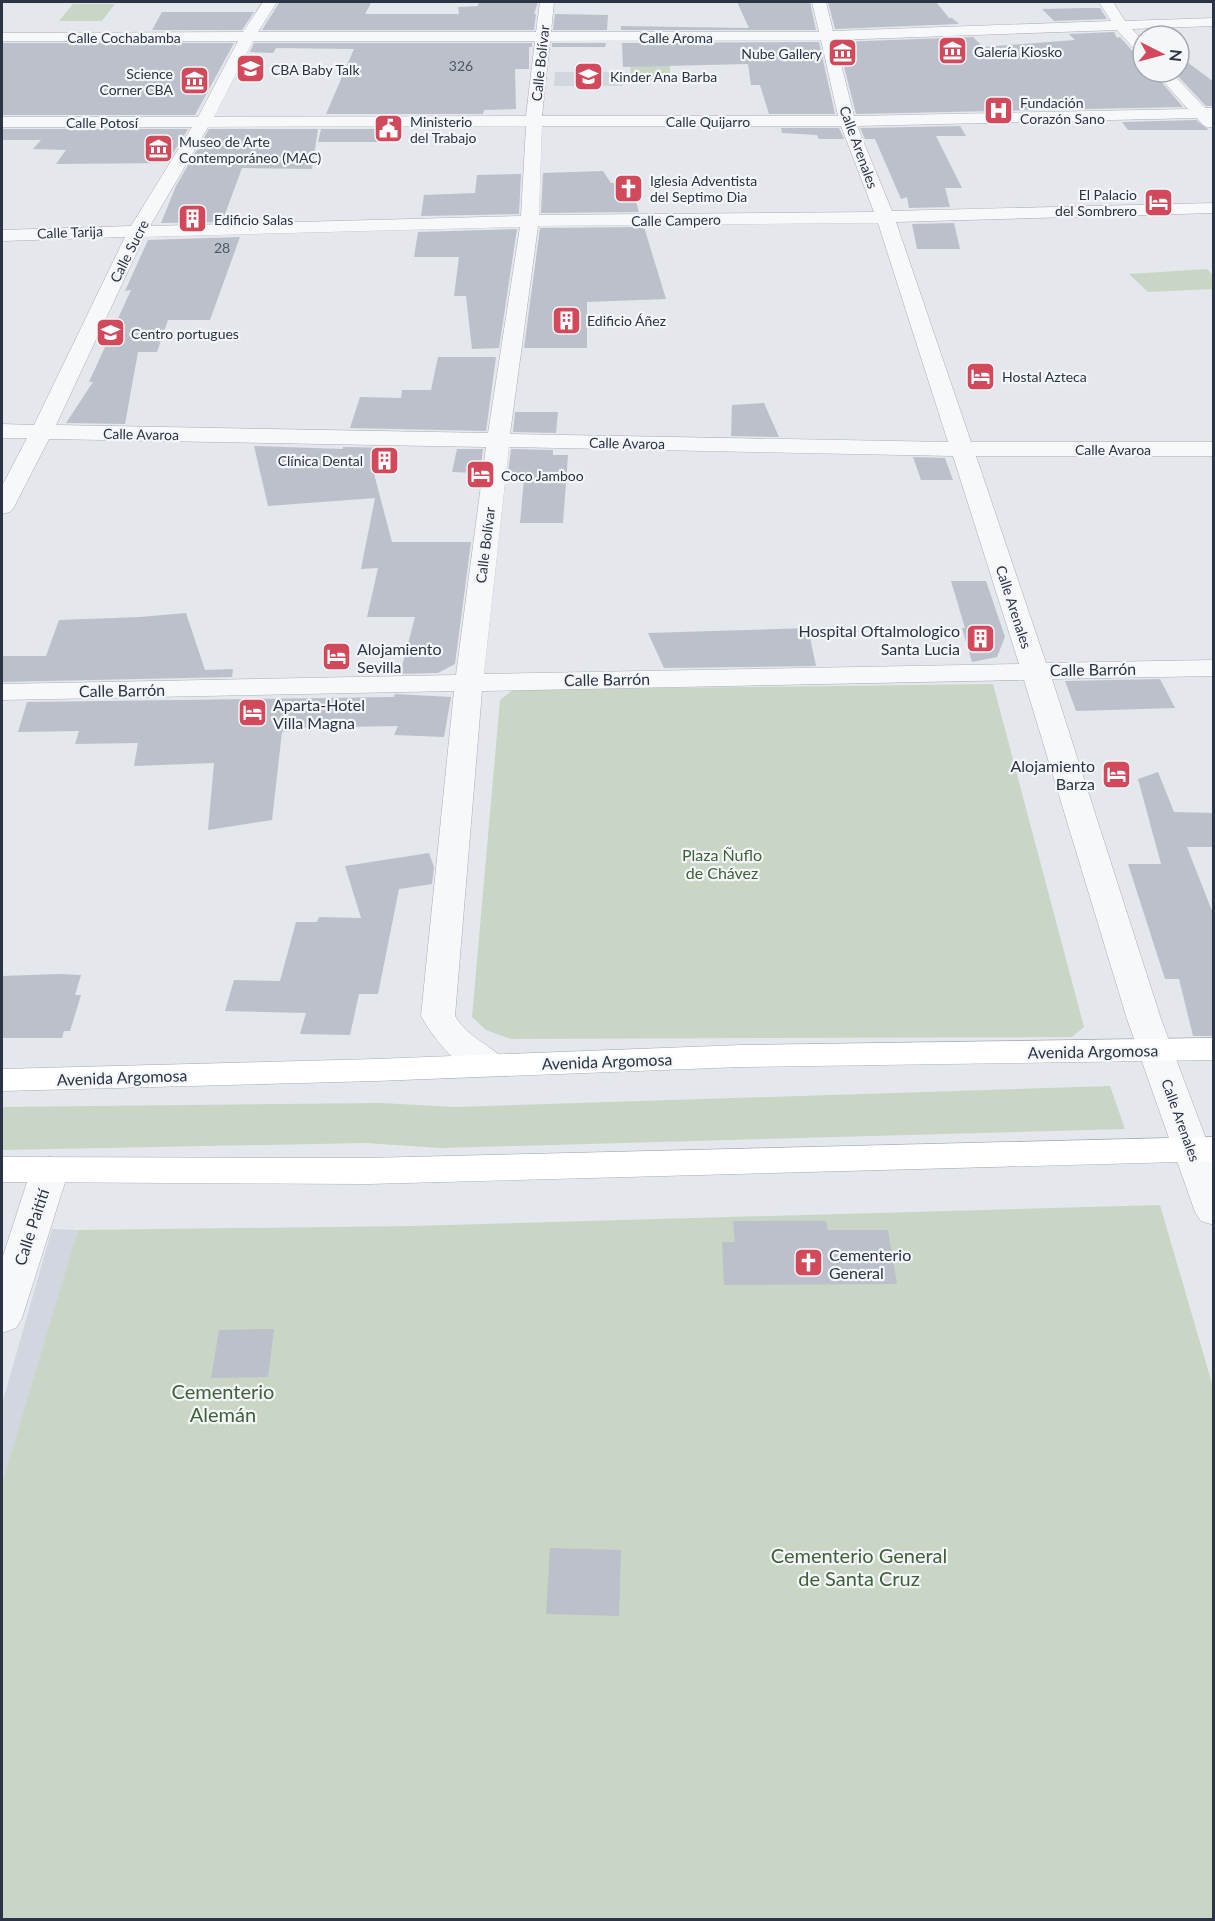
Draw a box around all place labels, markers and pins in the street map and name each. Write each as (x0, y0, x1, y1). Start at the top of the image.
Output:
museum icon: Galería Kiosko (937, 35, 969, 67)
museum icon: Nube Gallery (827, 37, 859, 69)
place label: Galería Kiosko (974, 43, 1062, 60)
place label: Nube Gallery (741, 45, 823, 62)
school or university icon: CBA Baby Talk (234, 53, 266, 85)
school or university icon: Kinder Ana Barba (573, 60, 605, 92)
place label: CBA Baby Talk (271, 61, 360, 78)
place label: Science Corner CBA (99, 65, 174, 98)
museum icon: Science Corner CBA (178, 65, 210, 97)
place label: Kinder Ana Barba (610, 68, 717, 85)
hospital icon: Fundación Corazón Sano (983, 94, 1015, 126)
place label: Fundación Corazón Sano (1020, 94, 1105, 127)
public building icon: Ministerio del Trabajo (373, 113, 405, 145)
place label: Ministerio del Trabajo (410, 113, 477, 146)
museum icon: Museo de Arte Contemporáneo (MAC) (142, 133, 174, 165)
place label: Museo de Arte Contemporáneo (MAC) (179, 133, 322, 166)
church icon: Iglesia Adventista del Septimo Dia (613, 172, 645, 204)
place label: Iglesia Adventista del Septimo Dia (650, 172, 757, 205)
place label: El Palacio del Sombrero (1055, 186, 1137, 219)
hotel icon: El Palacio del Sombrero (1142, 186, 1174, 218)
building icon: Edificio Salas (177, 203, 209, 235)
place label: Edificio Salas (214, 211, 293, 228)
building icon: Edificio Áñez (550, 304, 582, 336)
place label: Edificio Áñez (587, 312, 666, 329)
school or university icon: Centro portugues (94, 317, 126, 349)
place label: Centro portugues (131, 325, 239, 342)
hotel icon: Hostal Azteca (965, 360, 997, 392)
place label: Hostal Azteca (1002, 368, 1087, 385)
building icon: Clínica Dental (368, 444, 400, 476)
place label: Clínica Dental (278, 452, 363, 469)
hotel icon: Coco Jamboo (464, 459, 496, 491)
place label: Coco Jamboo (501, 467, 584, 484)
place label: Hospital Oftalmologico Santa Lucia (798, 621, 960, 658)
building icon: Hospital Oftalmologico Santa Lucia (965, 623, 997, 655)
place label: Alojamiento Sevilla (357, 639, 441, 676)
hotel icon: Alojamiento Sevilla (320, 641, 352, 673)
place label: Aparta-Hotel Villa Magna (273, 695, 365, 732)
hotel icon: Aparta-Hotel Villa Magna (236, 697, 268, 729)
place label: Alojamiento Barza (1011, 756, 1095, 793)
hotel icon: Alojamiento Barza (1100, 758, 1132, 790)
place label: Cementerio General (829, 1245, 911, 1282)
church icon: Cementerio General (792, 1247, 824, 1279)

